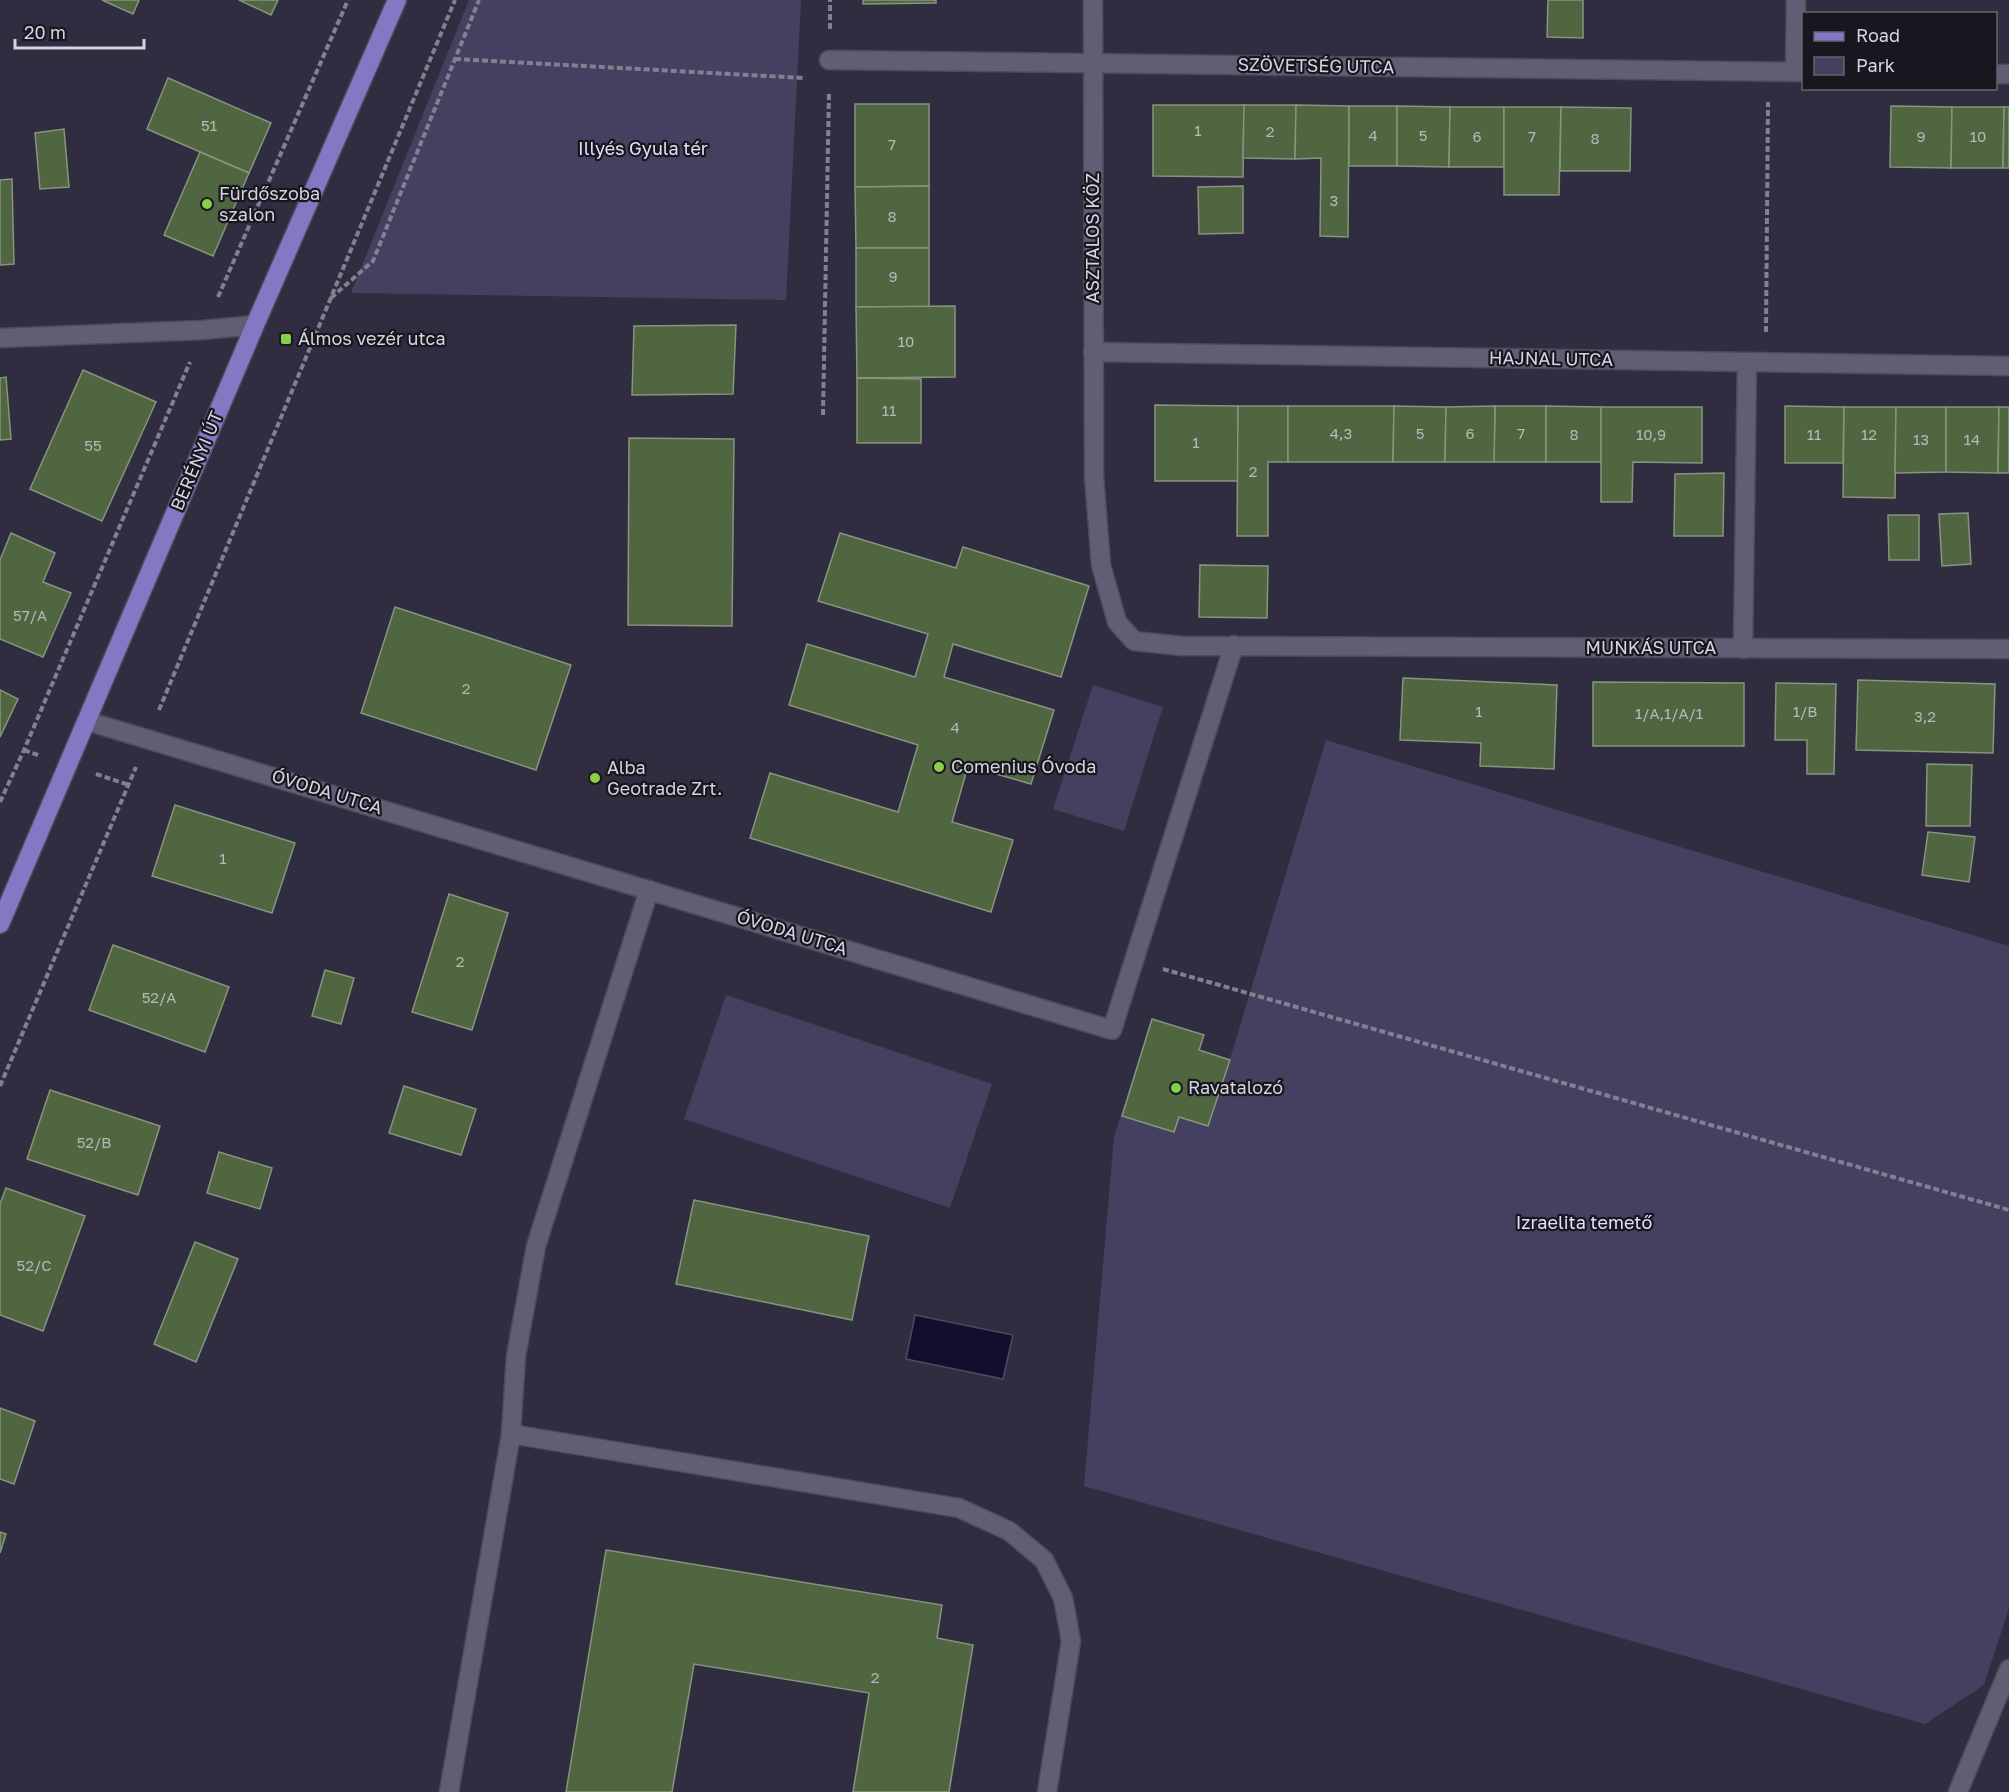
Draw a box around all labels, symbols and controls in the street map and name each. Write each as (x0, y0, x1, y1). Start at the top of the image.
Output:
scale bar (15, 12, 144, 50)
legend (1802, 12, 1997, 90)
text: 20 m (24, 21, 66, 43)
text: Road (1856, 24, 1900, 46)
street label: SZÖVETSÉG UTCA (1238, 53, 1395, 77)
text: Park (1856, 54, 1895, 76)
house number: 51 (201, 116, 217, 134)
house number: 1 (1194, 121, 1202, 139)
house number: 2 (1266, 122, 1274, 140)
house number: 4 (1368, 126, 1378, 144)
house number: 5 (1419, 126, 1427, 144)
house number: 6 (1472, 127, 1482, 145)
house number: 7 (1528, 127, 1536, 145)
house number: 9 (1916, 127, 1926, 145)
house number: 10 (1970, 127, 1986, 145)
house number: 8 (1590, 129, 1600, 147)
house number: 7 (888, 135, 896, 153)
park label: Illyés Gyula tér (578, 137, 708, 159)
street label: ASZTALOS KÖZ (1081, 173, 1103, 303)
place label: Fürdőszoba szalon (219, 182, 320, 225)
house number: 3 (1330, 191, 1338, 209)
marker: Fürdőszoba szalon (200, 197, 214, 211)
house number: 8 (887, 207, 897, 225)
house number: 9 (888, 267, 898, 285)
place label: Álmos vezér utca (298, 327, 446, 349)
marker: Álmos vezér utca (279, 332, 293, 346)
house number: 10 (898, 332, 914, 350)
street label: HAJNAL UTCA (1489, 346, 1613, 370)
house number: 11 (882, 401, 896, 419)
street label: BERÉNYI ÚT (165, 408, 227, 514)
house number: 4,3 (1330, 424, 1352, 442)
house number: 5 (1416, 424, 1424, 442)
house number: 6 (1465, 424, 1475, 442)
house number: 7 (1517, 424, 1525, 442)
house number: 8 (1569, 425, 1579, 443)
house number: 10,9 (1636, 425, 1666, 443)
house number: 11 (1807, 425, 1821, 443)
house number: 12 (1861, 425, 1877, 443)
house number: 13 (1913, 430, 1929, 448)
house number: 14 (1964, 430, 1980, 448)
house number: 1 (1192, 433, 1200, 451)
house number: 55 (84, 436, 102, 454)
house number: 2 (1249, 462, 1257, 480)
house number: 57/A (13, 606, 47, 624)
street label: MUNKÁS UTCA (1586, 636, 1716, 658)
house number: 2 (462, 679, 470, 697)
house number: 1 (1475, 702, 1483, 720)
house number: 1/B (1793, 702, 1817, 720)
house number: 1/A,1/A/1 (1635, 704, 1703, 722)
house number: 3,2 (1914, 707, 1936, 725)
house number: 4 (950, 718, 960, 736)
place label: Comenius Óvoda (951, 755, 1096, 777)
place label: Alba Geotrade Zrt. (607, 756, 722, 799)
marker: Comenius Óvoda (932, 760, 946, 774)
street label: ÓVODA UTCA (269, 764, 385, 818)
marker: Alba Geotrade Zrt. (588, 771, 602, 785)
house number: 1 (219, 849, 227, 867)
street label: ÓVODA UTCA (734, 905, 850, 959)
house number: 2 (456, 952, 464, 970)
house number: 52/A (142, 988, 176, 1006)
place label: Ravatalozó (1188, 1076, 1283, 1098)
marker: Ravatalozó (1169, 1081, 1183, 1095)
house number: 52/B (77, 1133, 111, 1151)
park label: Izraelita temető (1516, 1211, 1653, 1233)
house number: 52/C (17, 1256, 51, 1274)
house number: 2 (871, 1668, 879, 1686)

